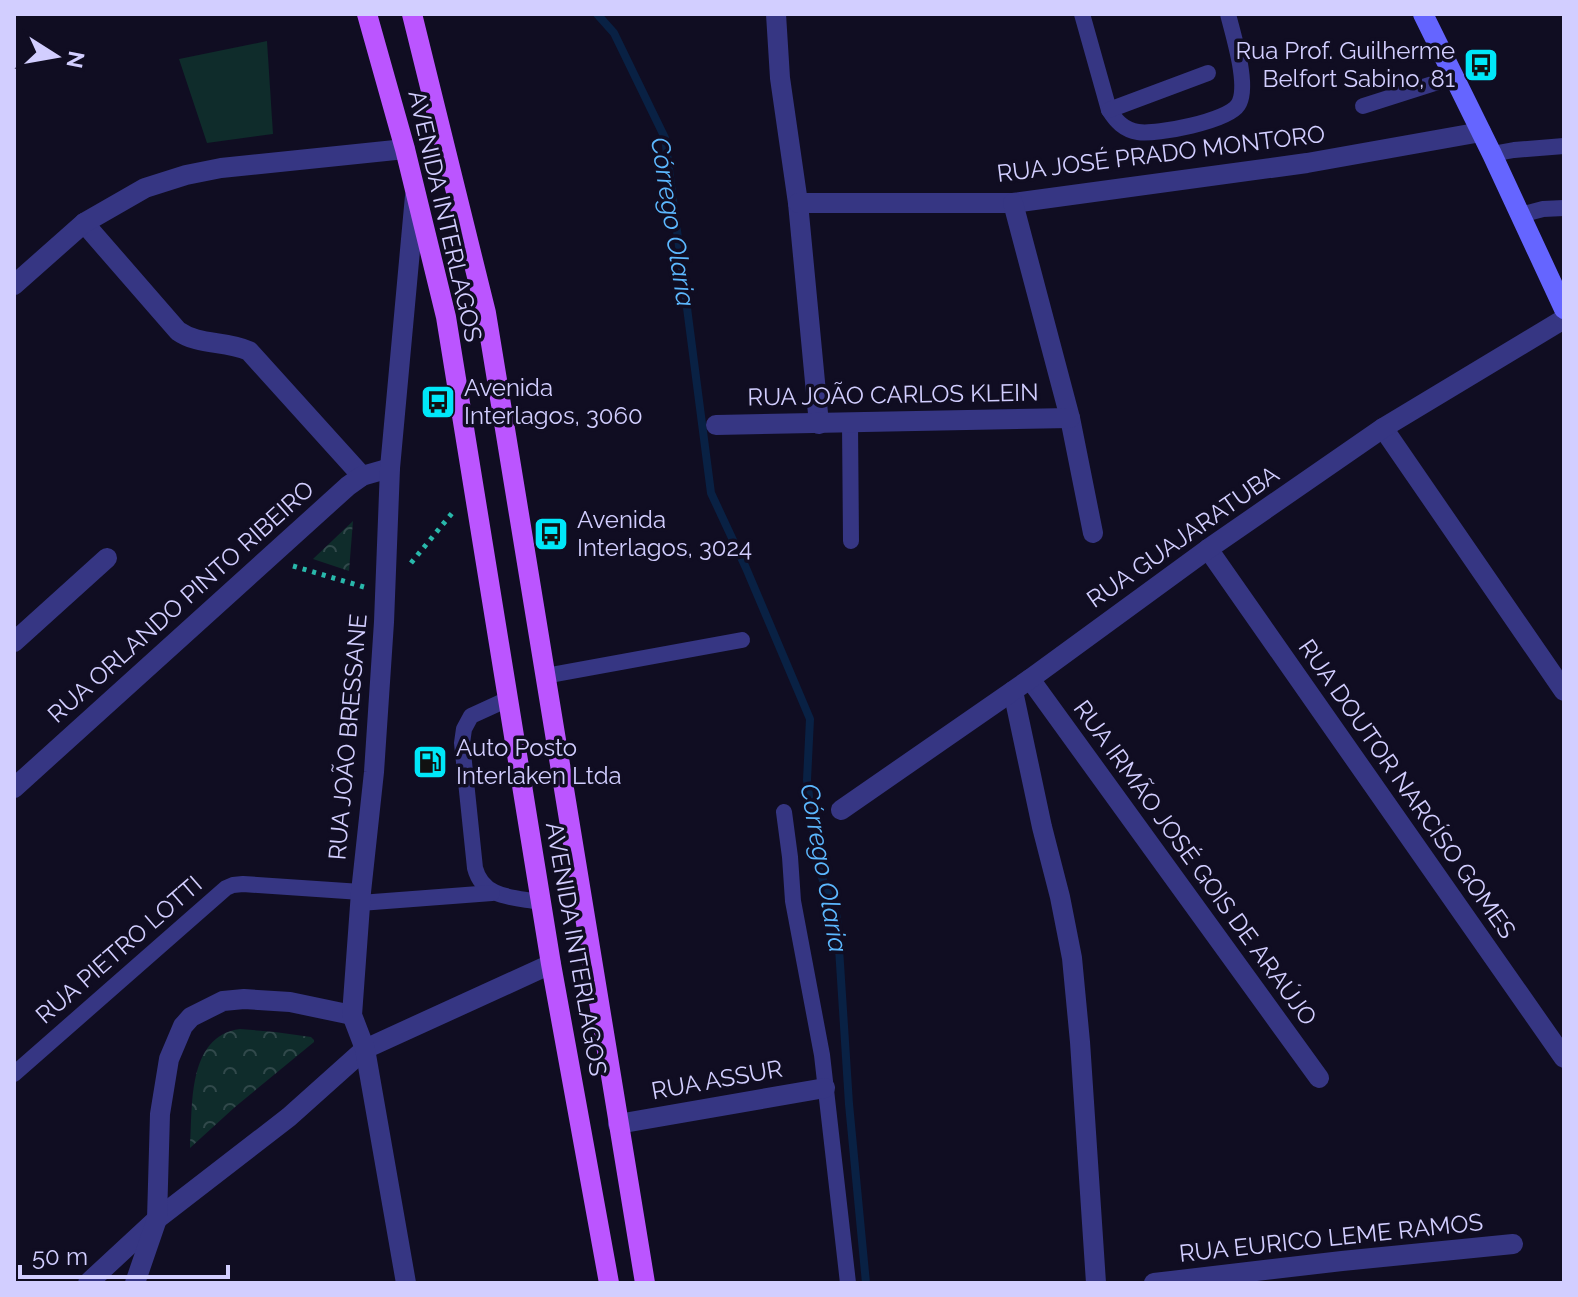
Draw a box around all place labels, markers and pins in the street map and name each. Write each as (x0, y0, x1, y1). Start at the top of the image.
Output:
place label: Rua Prof. Guilherme Belfort Sabino, 81 (1235, 36, 1455, 93)
bus stop icon: Rua Prof. Guilherme Belfort Sabino, 81 (1462, 46, 1500, 84)
place label: Avenida Interlagos, 3060 (464, 373, 643, 430)
bus stop icon: Avenida Interlagos, 3060 (419, 383, 457, 421)
place label: Avenida Interlagos, 3024 (577, 505, 752, 562)
bus stop icon: Avenida Interlagos, 3024 (532, 515, 570, 553)
place label: Auto Posto Interlaken Ltda (456, 733, 622, 790)
fuel station icon: Auto Posto Interlaken Ltda (411, 743, 449, 781)

